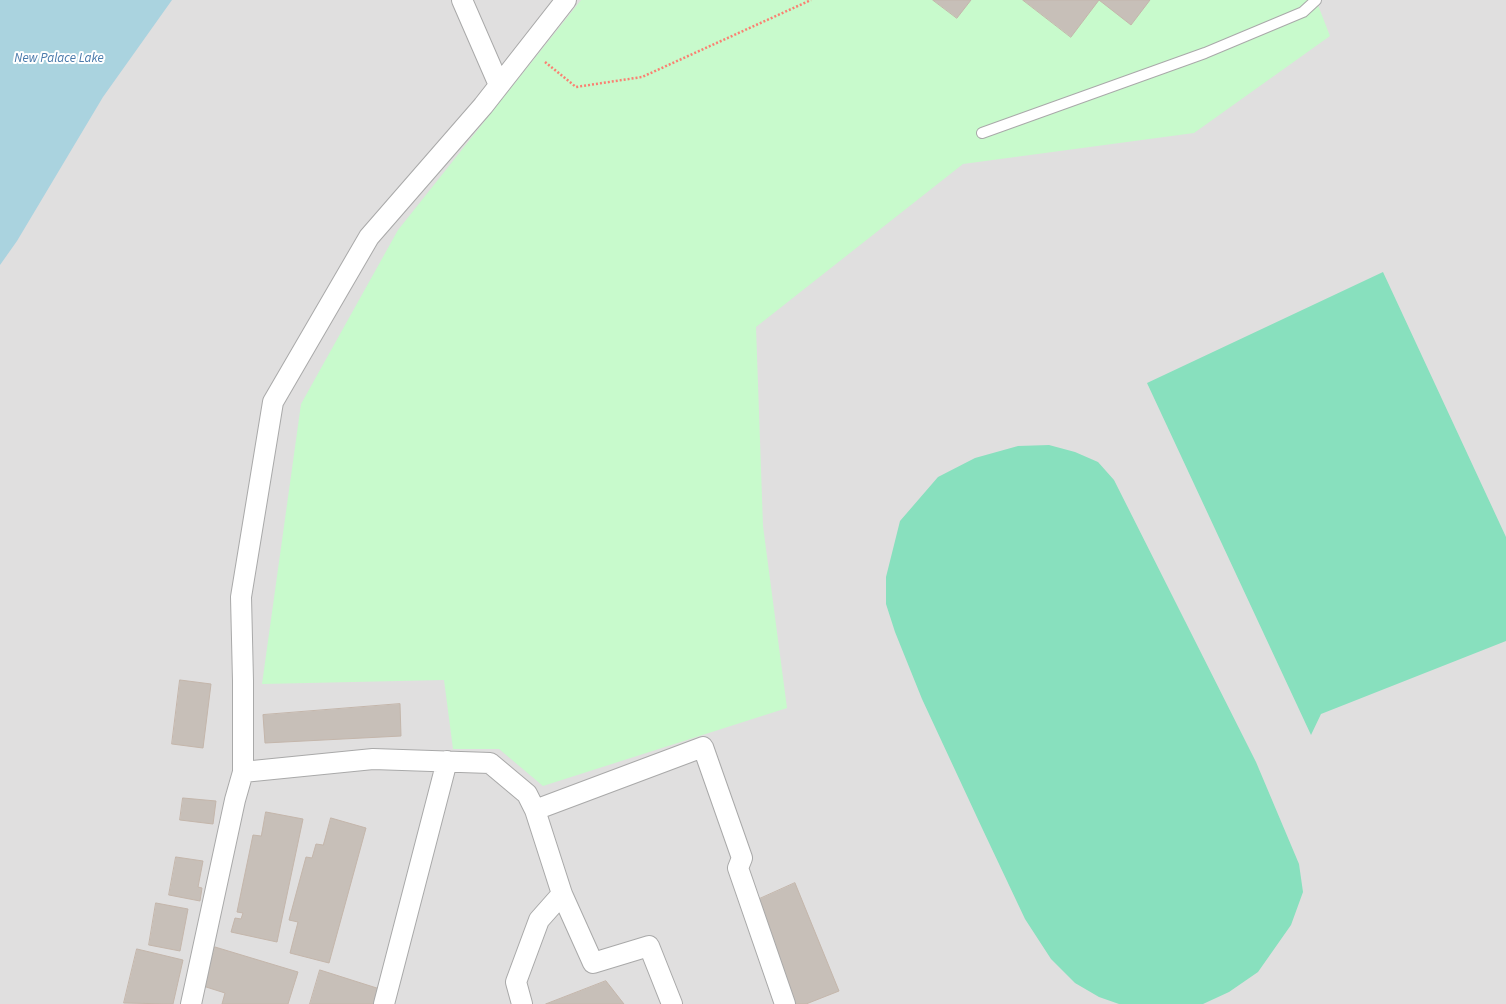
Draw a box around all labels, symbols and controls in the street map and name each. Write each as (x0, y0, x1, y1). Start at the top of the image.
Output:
water label: New Palace Lake (14, 51, 104, 67)

